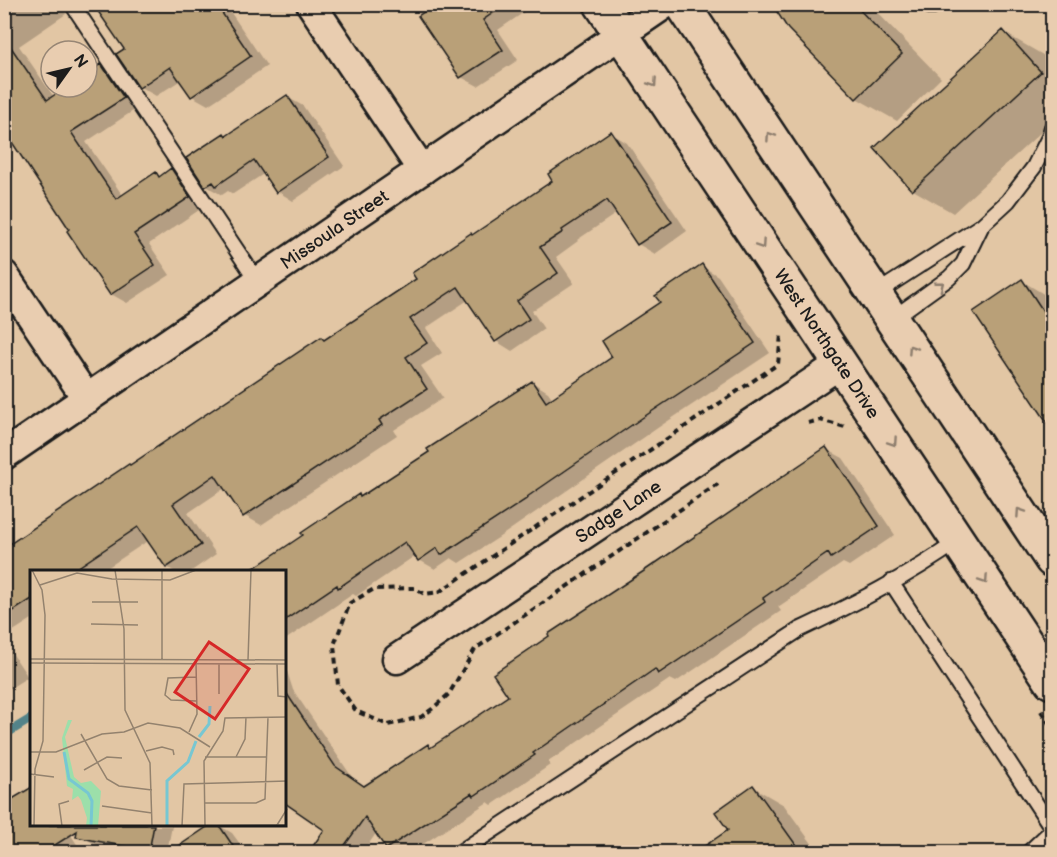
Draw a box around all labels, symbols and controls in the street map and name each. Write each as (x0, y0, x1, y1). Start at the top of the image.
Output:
north arrow (39, 39, 99, 99)
text: N (69, 51, 91, 72)
one-way arrow (646, 76, 657, 87)
one-way arrow (766, 131, 777, 142)
street label: Missoula Street (277, 185, 393, 274)
one-way arrow (754, 238, 765, 249)
street label: West Northgate Drive (770, 265, 884, 423)
one-way arrow (933, 281, 944, 292)
one-way arrow (908, 345, 919, 356)
one-way arrow (885, 436, 897, 446)
street label: Sadge Lane (572, 475, 665, 548)
one-way arrow (1016, 507, 1027, 518)
inset map (30, 570, 286, 827)
one-way arrow (977, 573, 988, 584)

